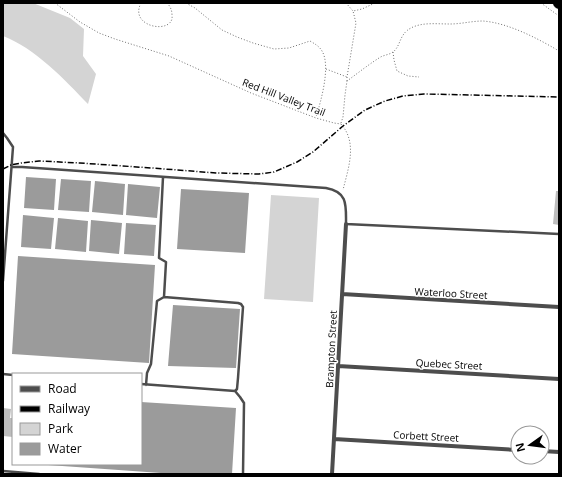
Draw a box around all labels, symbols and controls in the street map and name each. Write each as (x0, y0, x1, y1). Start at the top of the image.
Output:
street label: Red Hill Valley Trail (240, 75, 328, 119)
street label: Waterloo Street (414, 284, 488, 302)
street label: Brampton Street (322, 309, 340, 388)
street label: Quebec Street (415, 355, 483, 373)
legend (12, 373, 142, 465)
text: Road (48, 380, 77, 397)
text: Railway (48, 400, 91, 417)
text: Park (48, 420, 74, 437)
north arrow (510, 425, 550, 465)
street label: Corbett Street (393, 427, 460, 445)
text: Water (48, 440, 82, 457)
text: N (511, 441, 528, 454)

